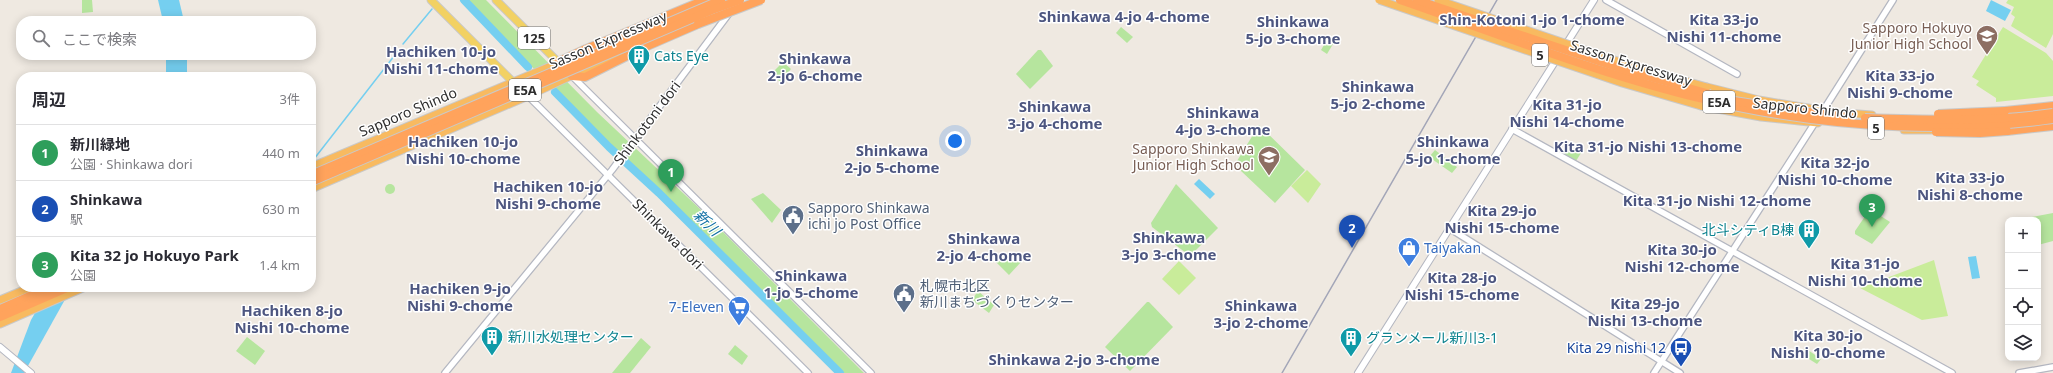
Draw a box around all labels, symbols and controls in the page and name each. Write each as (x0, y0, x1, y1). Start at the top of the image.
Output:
street label: Sasson Expressway (546, 6, 670, 73)
district label: Shinkawa 4-jo 4-chome (1038, 6, 1210, 26)
district label: Shin-Kotoni 1-jo 1-chome (1439, 9, 1625, 29)
district label: Kita 33-jo Nishi 11-chome (1667, 9, 1781, 46)
district label: Shinkawa 5-jo 3-chome (1246, 11, 1341, 48)
search box (16, 16, 316, 60)
place label: Sapporo Hokuyo Junior High School (1849, 18, 1972, 53)
school or university icon: Sapporo Hokuyo Junior High School (1974, 23, 2000, 56)
icon: search (30, 27, 52, 49)
road number: 125 (518, 27, 550, 49)
text: ここで検索 (62, 29, 137, 49)
street label: Sasson Expressway (1568, 35, 1695, 90)
district label: Hachiken 10-jo Nishi 11-chome (384, 41, 498, 78)
building icon: Cats Eye (626, 43, 652, 76)
road number: 5 (1532, 44, 1548, 66)
place label: Cats Eye (654, 46, 709, 65)
district label: Shinkawa 2-jo 6-chome (768, 48, 863, 85)
district label: Kita 33-jo Nishi 9-chome (1847, 65, 1953, 102)
district label: Shinkawa 5-jo 2-chome (1331, 76, 1426, 113)
street label: Shinkotoni dori (609, 77, 684, 169)
road number: E5A (509, 79, 541, 101)
street label: Sapporo Shindo (356, 82, 460, 141)
text: 周辺 (32, 88, 66, 111)
text: 3件 (280, 90, 300, 108)
road number: E5A (1703, 91, 1735, 113)
street label: Sapporo Shindo (1752, 93, 1858, 122)
district label: Kita 31-jo Nishi 14-chome (1510, 94, 1624, 131)
district label: Shinkawa 3-jo 4-chome (1008, 96, 1103, 133)
district label: Shinkawa 4-jo 3-chome (1176, 102, 1271, 139)
road number: 5 (1868, 117, 1884, 139)
district label: Hachiken 10-jo Nishi 10-chome (406, 131, 520, 168)
your location (945, 131, 965, 151)
district label: Shinkawa 5-jo 1-chome (1406, 131, 1501, 168)
text: 新川緑地 (70, 134, 130, 154)
district label: Kita 31-jo Nishi 13-chome (1554, 136, 1742, 156)
place label: Sapporo Shinkawa Junior High School (1131, 139, 1254, 174)
district label: Shinkawa 2-jo 5-chome (845, 140, 940, 177)
text: 1 (41, 144, 49, 162)
text: 440 m (262, 144, 300, 162)
school or university icon: Sapporo Shinkawa Junior High School (1256, 144, 1282, 177)
district label: Kita 32-jo Nishi 10-chome (1778, 152, 1892, 189)
text: 公園 · Shinkawa dori (70, 155, 193, 173)
pin: 1 (658, 159, 684, 192)
district label: Kita 33-jo Nishi 8-chome (1917, 167, 2023, 204)
district label: Hachiken 10-jo Nishi 9-chome (493, 176, 603, 213)
text: Shinkawa (70, 189, 142, 209)
district label: Kita 31-jo Nishi 12-chome (1623, 190, 1811, 210)
street label: Shinkawa dori (629, 194, 708, 273)
pin: 3 (1859, 194, 1885, 227)
place label: Sapporo Shinkawa ichi jo Post Office (808, 198, 930, 233)
text: 2 (41, 200, 49, 218)
text: 630 m (262, 200, 300, 218)
district label: Kita 29-jo Nishi 15-chome (1445, 200, 1559, 237)
public building icon: Sapporo Shinkawa ichi jo Post Office (780, 203, 806, 236)
water label: 新川 (690, 205, 727, 241)
text: 駅 (70, 210, 83, 228)
pin: 2 (1339, 215, 1365, 248)
building icon: 北斗シティB棟 (1796, 217, 1822, 250)
map controls (2005, 217, 2041, 361)
button: + (2005, 217, 2041, 253)
place label: 北斗シティB棟 (1702, 220, 1794, 239)
district label: Shinkawa 3-jo 3-chome (1122, 227, 1217, 264)
district label: Shinkawa 2-jo 4-chome (937, 228, 1032, 265)
shop icon: Taiyakan (1396, 235, 1422, 268)
place label: Taiyakan (1424, 238, 1481, 257)
district label: Kita 30-jo Nishi 12-chome (1625, 239, 1739, 276)
text: Kita 32 jo Hokuyo Park (70, 245, 239, 265)
district label: Kita 31-jo Nishi 10-chome (1808, 253, 1922, 290)
button: − (2005, 253, 2041, 289)
text: 3 (41, 256, 49, 274)
text: 1.4 km (259, 256, 300, 274)
district label: Shinkawa 1-jo 5-chome (764, 265, 859, 302)
text: 公園 (70, 266, 96, 284)
district label: Kita 28-jo Nishi 15-chome (1405, 267, 1519, 304)
place label: 札幌市北区 新川まちづくりセンター (920, 276, 1074, 311)
district label: Hachiken 9-jo Nishi 9-chome (407, 278, 513, 315)
public building icon: 札幌市北区 新川まちづくりセンター (891, 281, 917, 314)
button: locate (2005, 289, 2041, 325)
district label: Kita 29-jo Nishi 13-chome (1588, 293, 1702, 330)
supermarket icon: 7-Eleven (726, 294, 752, 327)
district label: Shinkawa 3-jo 2-chome (1214, 295, 1309, 332)
place label: 7-Eleven (669, 297, 724, 316)
district label: Hachiken 8-jo Nishi 10-chome (235, 300, 349, 337)
building icon: 新川水処理センター (479, 324, 505, 357)
building icon: グランメール新川3-1 (1338, 325, 1364, 358)
district label: Kita 30-jo Nishi 10-chome (1771, 325, 1885, 362)
button: layers (2005, 325, 2041, 361)
place label: 新川水処理センター (508, 327, 634, 346)
place label: グランメール新川3-1 (1366, 328, 1498, 347)
bus stop icon: Kita 29 nishi 12 (1668, 335, 1694, 368)
place label: Kita 29 nishi 12 (1567, 338, 1666, 357)
district label: Shinkawa 2-jo 3-chome (988, 349, 1160, 369)

